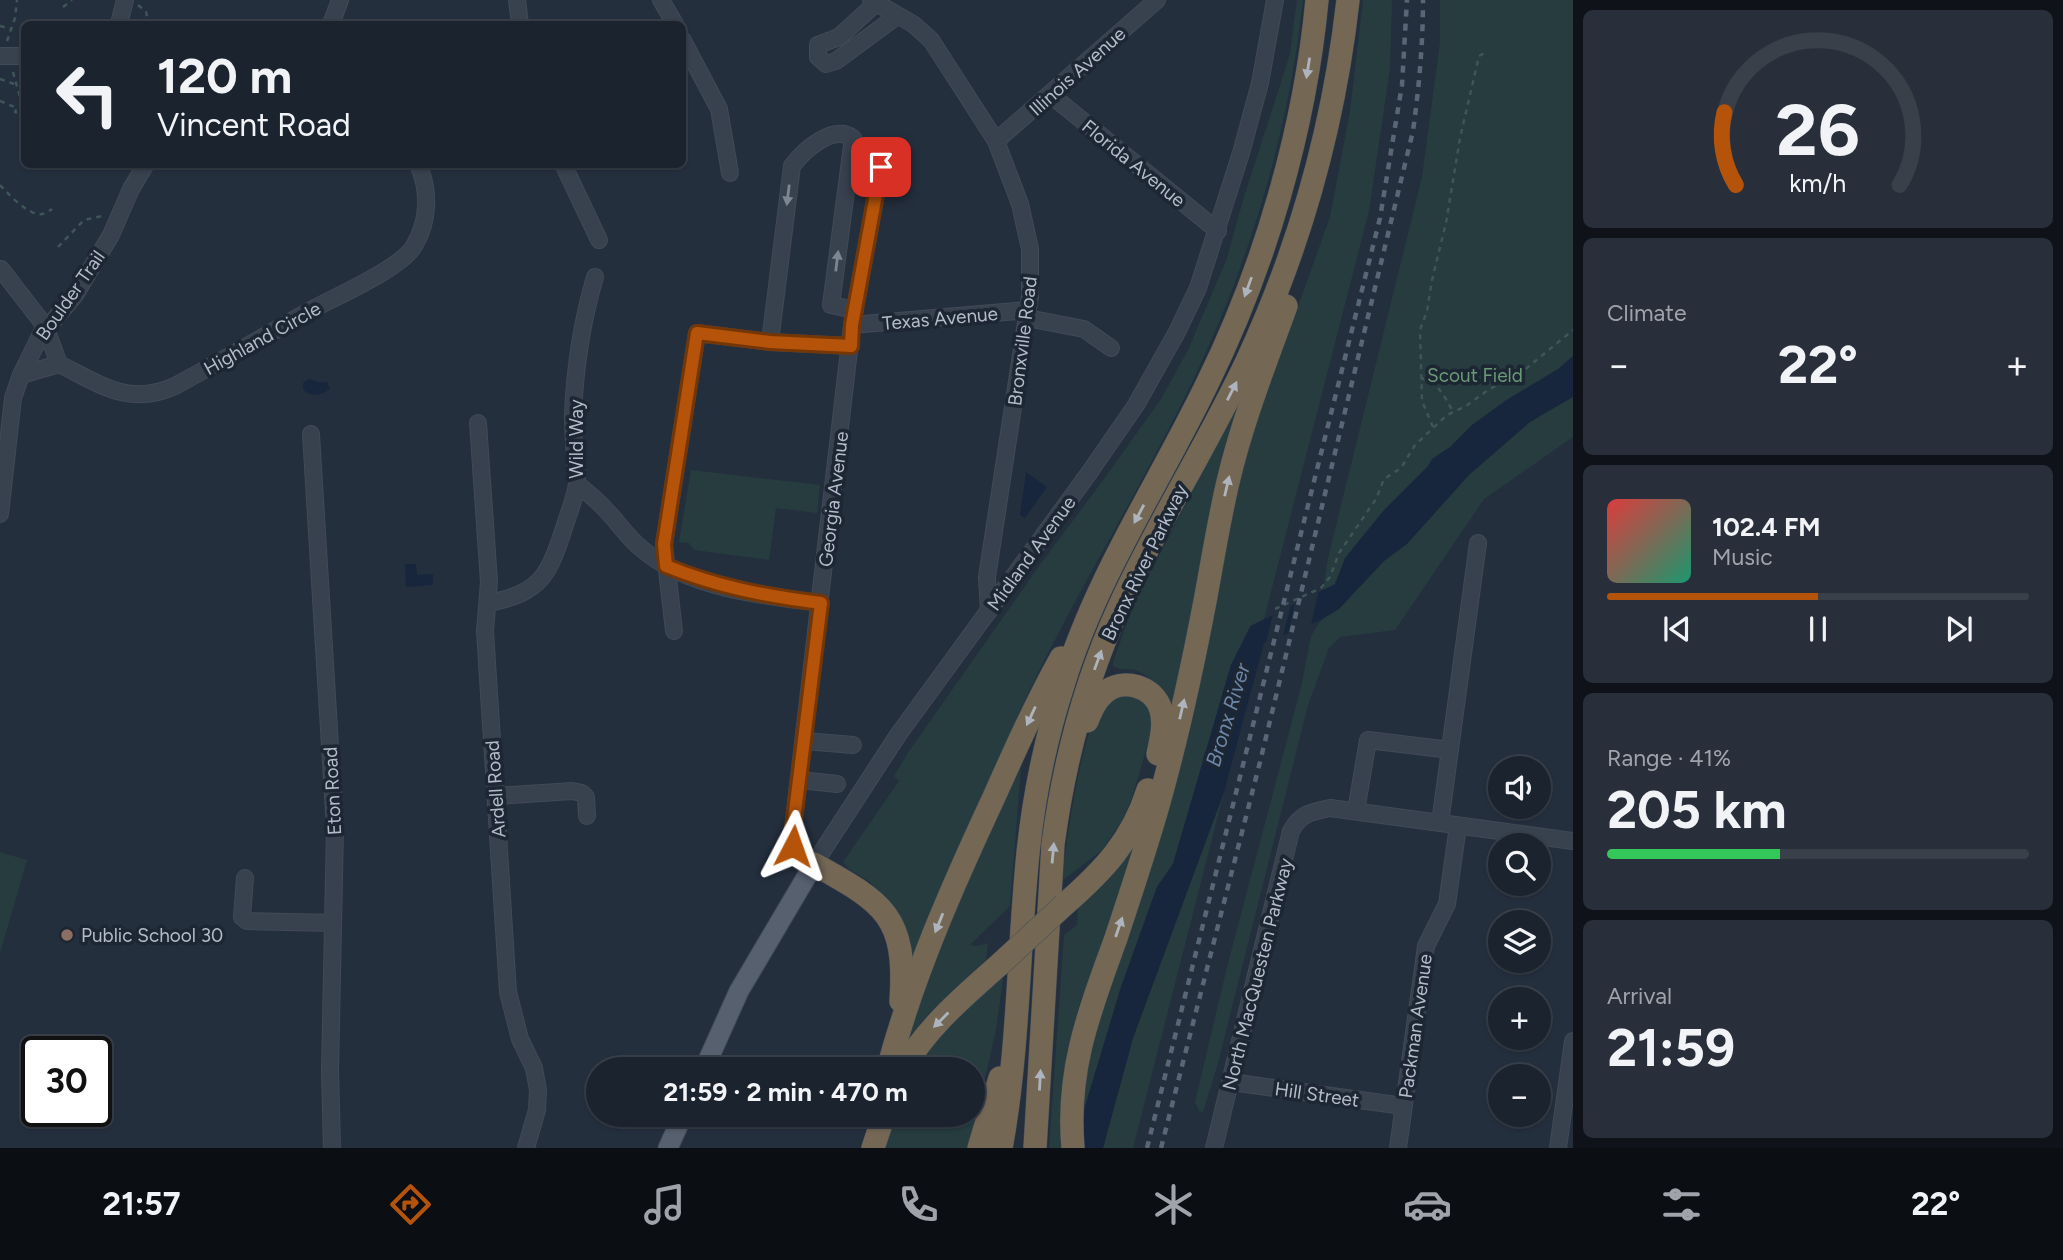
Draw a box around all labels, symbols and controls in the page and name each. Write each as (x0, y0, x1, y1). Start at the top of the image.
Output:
street label: Illinois Avenue (1024, 22, 1130, 121)
text: 120 m (157, 46, 292, 105)
icon: left (42, 49, 133, 140)
one-way arrow (1302, 57, 1313, 79)
text: 26 (1776, 86, 1860, 173)
text: Vincent Road (157, 106, 351, 144)
street label: Florida Avenue (1077, 115, 1190, 212)
pin (851, 137, 911, 197)
icon: arrive (862, 148, 900, 186)
text: km/h (1789, 168, 1847, 198)
one-way arrow (783, 184, 794, 206)
street label: Boulder Trail (31, 246, 110, 345)
one-way arrow (831, 250, 842, 272)
street label: Bronxville Road (1003, 275, 1042, 407)
one-way arrow (1242, 276, 1253, 297)
street label: Highland Circle (200, 297, 325, 380)
text: Climate (1607, 299, 1686, 327)
street label: Texas Avenue (881, 302, 999, 335)
text: 22° (1778, 334, 1858, 396)
text: − (1607, 342, 1631, 388)
text: + (2005, 342, 2029, 388)
park label: Scout Field (1427, 364, 1523, 387)
one-way arrow (1227, 381, 1238, 401)
street label: Wild Way (565, 399, 588, 479)
street label: Georgia Avenue (814, 430, 853, 568)
one-way arrow (1222, 475, 1233, 497)
street label: Bronx River Parkway (1097, 480, 1192, 644)
street label: Midland Avenue (982, 491, 1081, 615)
one-way arrow (1133, 504, 1145, 523)
text: 102.4 FM (1712, 511, 1821, 543)
text: Music (1712, 543, 1773, 571)
icon: previous (1658, 610, 1696, 648)
icon: pause (1799, 610, 1837, 648)
icon: next (1940, 610, 1978, 648)
one-way arrow (1092, 649, 1103, 670)
water label: Bronx River (1200, 659, 1255, 769)
one-way arrow (1177, 698, 1188, 720)
one-way arrow (1025, 706, 1037, 726)
street label: Ardell Road (481, 739, 510, 838)
text: Range · 41% (1607, 744, 1731, 772)
street label: Eton Road (319, 746, 346, 836)
map controls (1488, 756, 1551, 1127)
button: sound (1488, 756, 1551, 819)
text: 205 km (1607, 779, 1787, 841)
position arrow (756, 809, 830, 883)
button: search (1488, 833, 1551, 896)
one-way arrow (1047, 842, 1058, 864)
street label: North MacQuesten Parkway (1217, 856, 1297, 1093)
button: layers (1488, 910, 1551, 973)
one-way arrow (933, 913, 944, 934)
one-way arrow (1114, 917, 1125, 938)
place label: Public School 30 (81, 924, 223, 947)
marker: Public School 30 (59, 927, 75, 943)
street label: Packman Avenue (1394, 952, 1437, 1100)
text: Arrival (1607, 982, 1672, 1010)
button: + (1488, 987, 1551, 1050)
one-way arrow (933, 1011, 950, 1027)
text: 21:59 (1607, 1017, 1735, 1079)
speed limit sign: 30 (21, 1036, 112, 1127)
button: − (1488, 1064, 1551, 1127)
one-way arrow (1035, 1069, 1046, 1091)
text: 21:59 · 2 min · 470 m (663, 1076, 908, 1108)
street label: Hill Street (1273, 1077, 1361, 1112)
icon: directions (386, 1180, 435, 1229)
icon: music (640, 1180, 689, 1229)
icon: phone (894, 1180, 943, 1229)
icon: climate (1149, 1180, 1198, 1229)
icon: car (1403, 1180, 1452, 1229)
icon: filters (1657, 1180, 1706, 1229)
text: 21:57 (103, 1185, 181, 1223)
text: 22° (1911, 1185, 1960, 1223)

